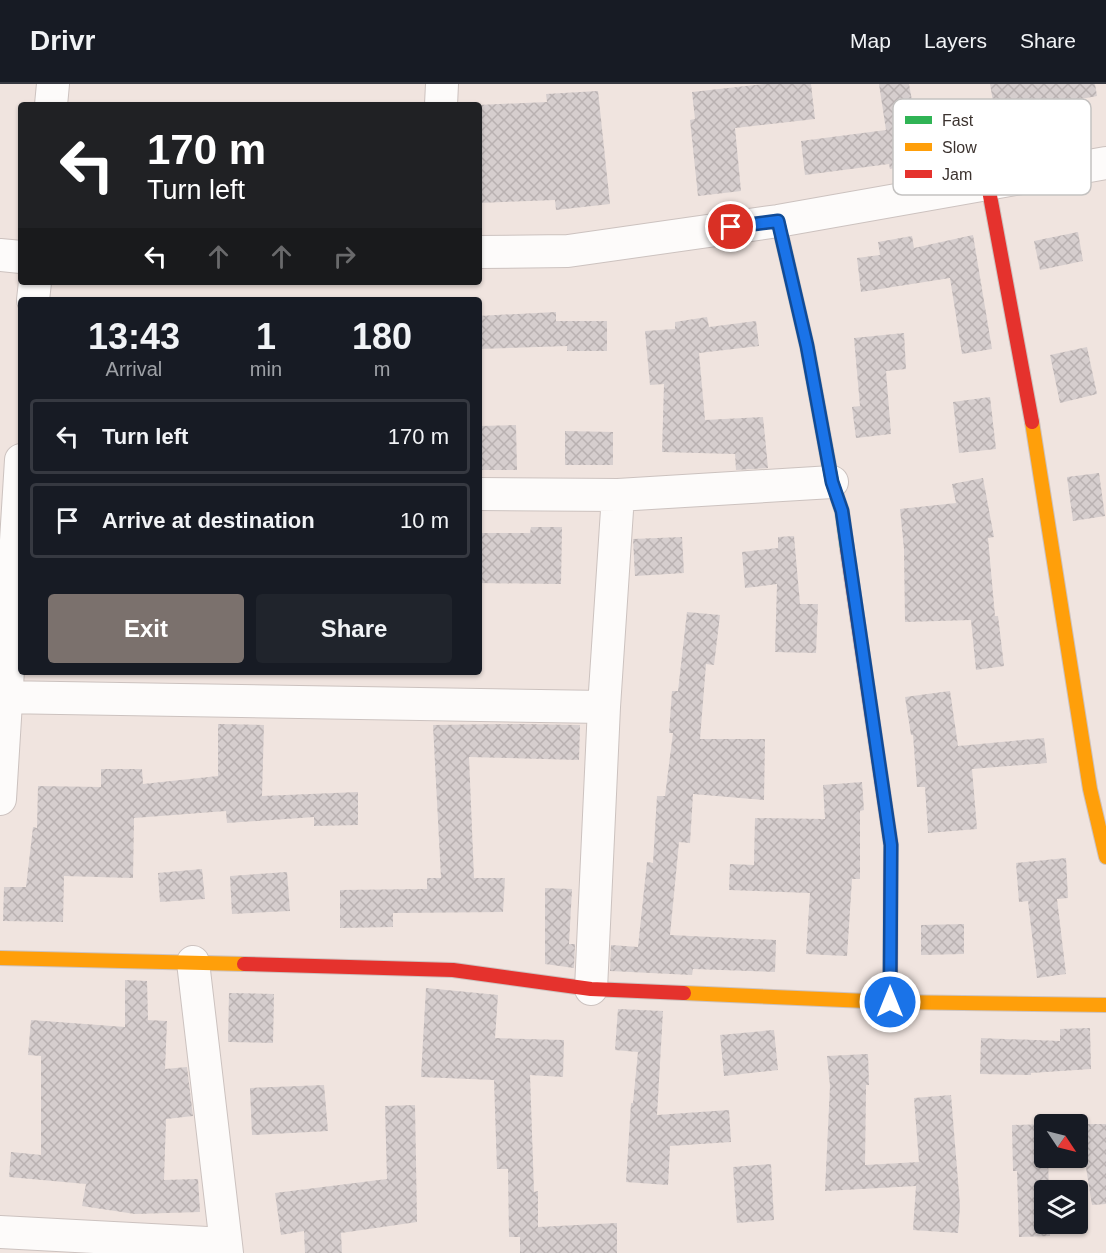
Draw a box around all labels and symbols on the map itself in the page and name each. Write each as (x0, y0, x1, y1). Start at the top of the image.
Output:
legend (893, 99, 1091, 195)
text: Fast (942, 112, 974, 129)
text: Slow (942, 139, 977, 156)
text: Jam (942, 166, 972, 183)
pin (705, 201, 756, 252)
position arrow (858, 970, 922, 1034)
north arrow (1034, 1114, 1088, 1168)

